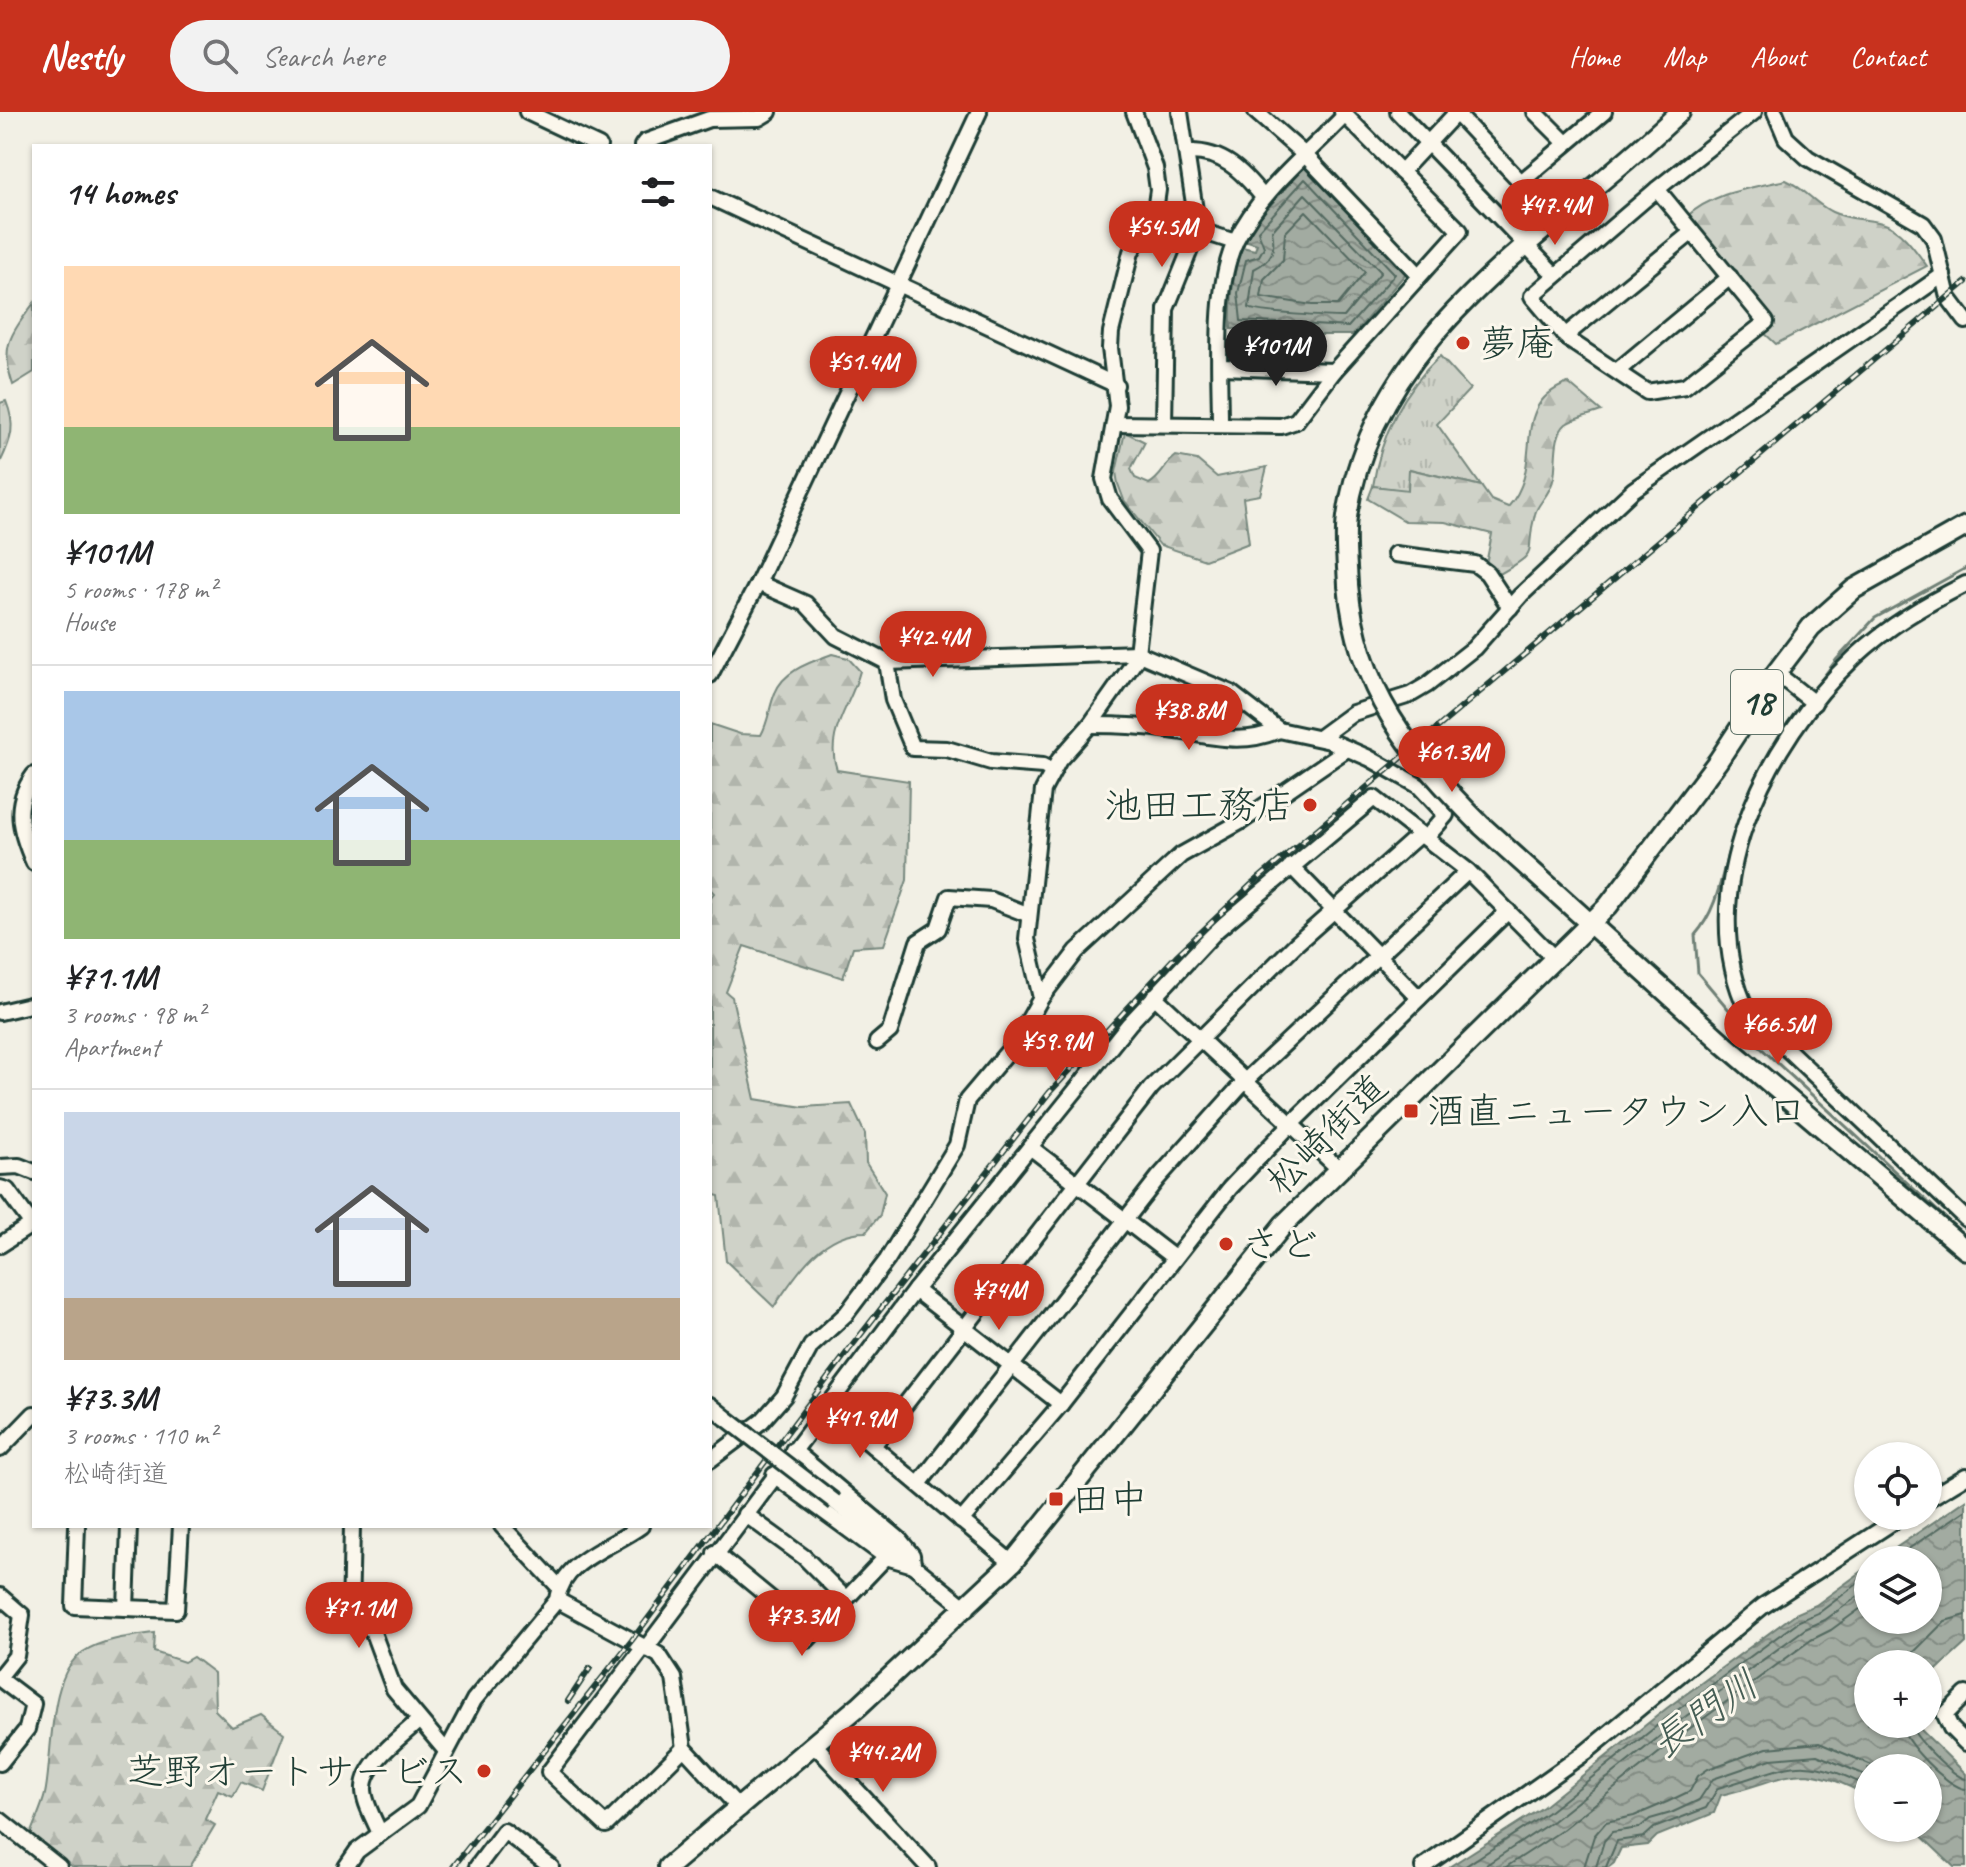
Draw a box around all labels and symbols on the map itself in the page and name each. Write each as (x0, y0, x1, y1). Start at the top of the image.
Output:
pin: ¥47.4M (1490, 179, 1620, 247)
pin: ¥54.5M (1097, 201, 1227, 269)
pin: ¥101M (1220, 320, 1332, 388)
place label: 夢庵 (1479, 320, 1555, 367)
marker: 夢庵 (1454, 334, 1472, 352)
pin: ¥51.4M (798, 336, 928, 404)
pin: ¥42.4M (868, 611, 998, 679)
road number: 18 (1731, 670, 1783, 734)
pin: ¥38.8M (1124, 684, 1254, 752)
pin: ¥61.3M (1387, 726, 1517, 794)
place label: 池田工務店 (1104, 782, 1294, 829)
marker: 池田工務店 (1301, 796, 1319, 814)
pin: ¥66.5M (1713, 998, 1843, 1066)
pin: ¥59.9M (991, 1015, 1121, 1083)
street label: 松崎街道 (1257, 1064, 1397, 1204)
place label: 酒直ニュータウン入口 (1427, 1088, 1806, 1135)
marker: 酒直ニュータウン入口 (1402, 1102, 1420, 1120)
place label: さど (1242, 1221, 1318, 1268)
marker: さど (1217, 1235, 1235, 1253)
pin: ¥74M (952, 1264, 1046, 1332)
pin: ¥41.9M (795, 1392, 925, 1460)
place label: 田中 (1072, 1476, 1148, 1523)
marker: 田中 (1047, 1490, 1065, 1508)
pin: ¥71.1M (294, 1582, 424, 1650)
pin: ¥73.3M (737, 1590, 867, 1658)
water label: 長門川 (1642, 1659, 1768, 1769)
pin: ¥44.2M (818, 1726, 948, 1794)
place label: 芝野オートサービス (126, 1748, 468, 1795)
marker: 芝野オートサービス (475, 1762, 493, 1780)

